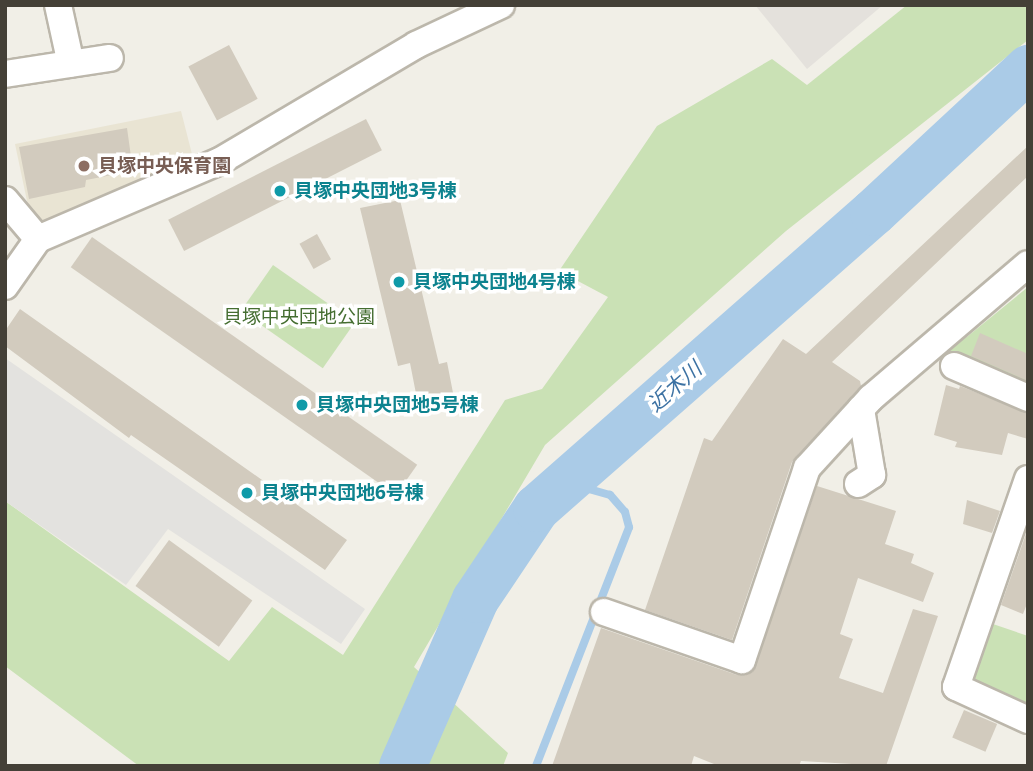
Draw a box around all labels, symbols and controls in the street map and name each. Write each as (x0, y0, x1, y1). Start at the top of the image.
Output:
place label: 貝塚中央保育園 (98, 155, 231, 177)
marker: 貝塚中央保育園 (76, 158, 92, 174)
place label: 貝塚中央団地3号棟 (294, 180, 457, 202)
marker: 貝塚中央団地3号棟 (272, 183, 288, 199)
place label: 貝塚中央団地4号棟 (413, 271, 576, 293)
marker: 貝塚中央団地4号棟 (391, 274, 407, 290)
park label: 貝塚中央団地公園 (223, 306, 375, 328)
water label: 近木川 (642, 356, 706, 416)
place label: 貝塚中央団地5号棟 (316, 394, 479, 416)
marker: 貝塚中央団地5号棟 (294, 397, 310, 413)
place label: 貝塚中央団地6号棟 (261, 482, 424, 504)
marker: 貝塚中央団地6号棟 (239, 485, 255, 501)

